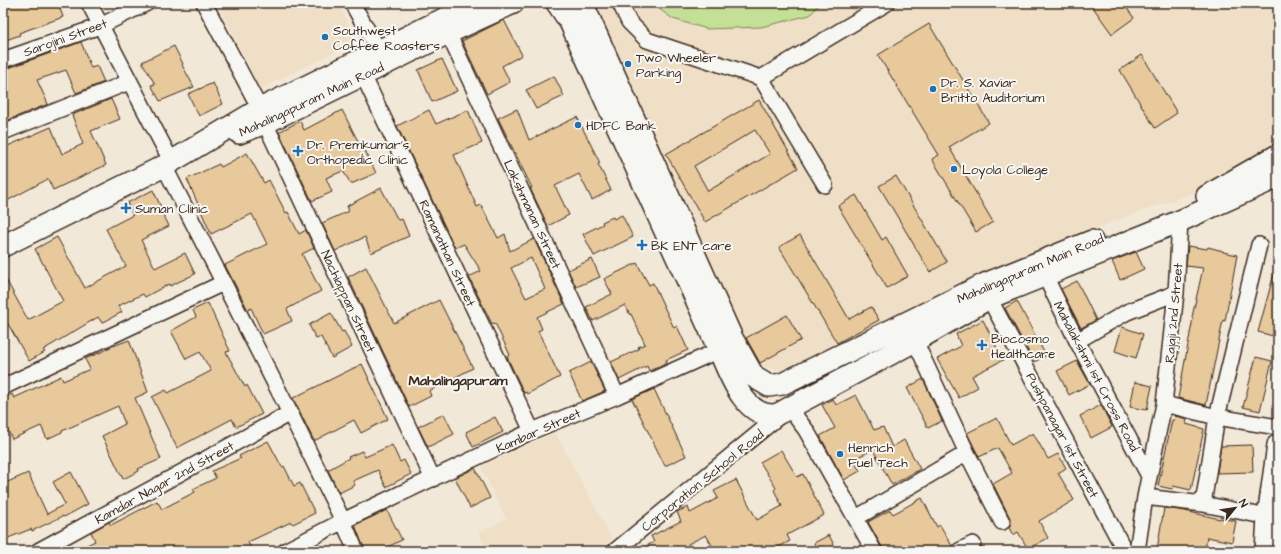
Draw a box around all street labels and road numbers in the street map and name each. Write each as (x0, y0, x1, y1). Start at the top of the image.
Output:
street label: Sarojini Street (21, 14, 110, 61)
street label: Mahalingapuram Main Road (236, 58, 388, 142)
street label: Lakshmanan Street (499, 157, 566, 272)
street label: Ramanathan Street (414, 197, 480, 310)
street label: Mahalingapuram Main Road (954, 230, 1107, 309)
street label: Nachiappan Street (317, 247, 380, 356)
street label: Rajaji 2nd Street (1161, 262, 1187, 364)
street label: Mahalakshmi 1st Cross Road (1049, 298, 1144, 455)
street label: Pushpanagar 1st Street (1021, 370, 1103, 502)
street label: Kambar Street (493, 404, 584, 458)
street label: Corporation School Road (638, 425, 768, 536)
street label: Kamdar Nagar 2nd Street (92, 437, 238, 530)

